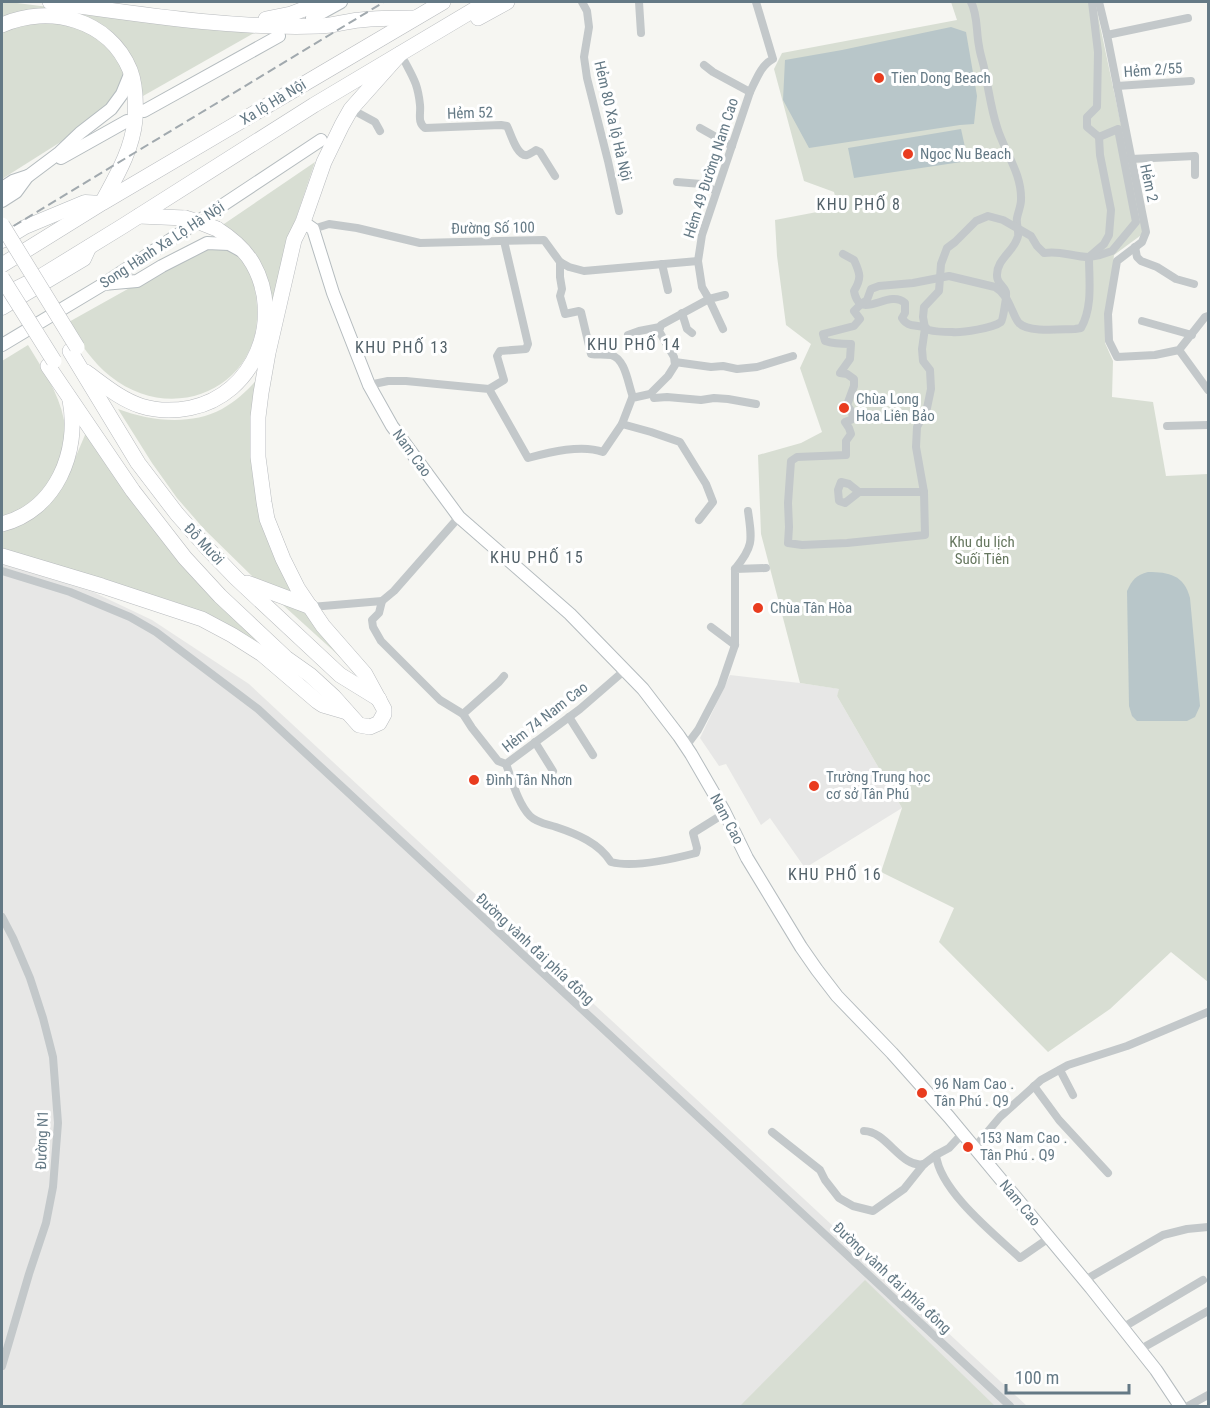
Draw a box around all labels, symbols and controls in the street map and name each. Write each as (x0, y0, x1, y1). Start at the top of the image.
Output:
street label: Hẻm 80 Xa lộ Hà Nội (590, 59, 636, 183)
street label: Hẻm 2/55 (1123, 59, 1183, 81)
place label: Tien Dong Beach (891, 69, 991, 87)
marker: Tien Dong Beach (872, 71, 886, 85)
street label: Xa lộ Hà Nội (237, 75, 309, 129)
street label: Hẻm 49 Đường Nam Cao (680, 96, 742, 240)
street label: Hẻm 52 (447, 103, 493, 123)
place label: Ngoc Nu Beach (920, 145, 1011, 163)
marker: Ngoc Nu Beach (901, 147, 915, 161)
street label: Hẻm 2 (1136, 162, 1162, 204)
district label: KHU PHỐ 8 (817, 193, 901, 214)
street label: Song Hành Xa Lộ Hà Nội (96, 198, 228, 292)
street label: Đường Số 100 (451, 218, 535, 238)
district label: KHU PHỐ 14 (587, 333, 681, 354)
district label: KHU PHỐ 13 (355, 336, 449, 357)
place label: Chùa Long Hoa Liên Bảo (856, 390, 935, 425)
marker: Chùa Long Hoa Liên Bảo (837, 401, 851, 415)
street label: Nam Cao (389, 426, 435, 480)
street label: Đỗ Mười (180, 519, 228, 569)
park label: Khu du lịch Suối Tiên (949, 533, 1015, 568)
district label: KHU PHỐ 15 (490, 546, 584, 567)
place label: Chùa Tân Hòa (770, 599, 852, 617)
marker: Chùa Tân Hòa (751, 601, 765, 615)
street label: Hẻm 74 Nam Cao (499, 678, 591, 756)
place label: Trường Trung học cơ sở Tân Phú (826, 768, 930, 803)
place label: Đình Tân Nhơn (486, 771, 572, 789)
marker: Đình Tân Nhơn (467, 773, 481, 787)
marker: Trường Trung học cơ sở Tân Phú (807, 779, 821, 793)
street label: Nam Cao (706, 791, 748, 847)
district label: KHU PHỐ 16 (788, 863, 882, 884)
street label: Đường vành đai phía đông (472, 890, 598, 1008)
place label: 96 Nam Cao . Tân Phú . Q9 (934, 1075, 1014, 1110)
marker: 96 Nam Cao . Tân Phú . Q9 (915, 1086, 929, 1100)
street label: Đường N1 (32, 1110, 52, 1170)
place label: 153 Nam Cao . Tân Phú . Q9 (980, 1129, 1068, 1164)
marker: 153 Nam Cao . Tân Phú . Q9 (961, 1140, 975, 1154)
street label: Nam Cao (996, 1176, 1044, 1230)
street label: Đường vành đai phía đông (829, 1219, 955, 1337)
scale bar (1006, 1357, 1129, 1395)
text: 100 m (1015, 1367, 1059, 1388)

